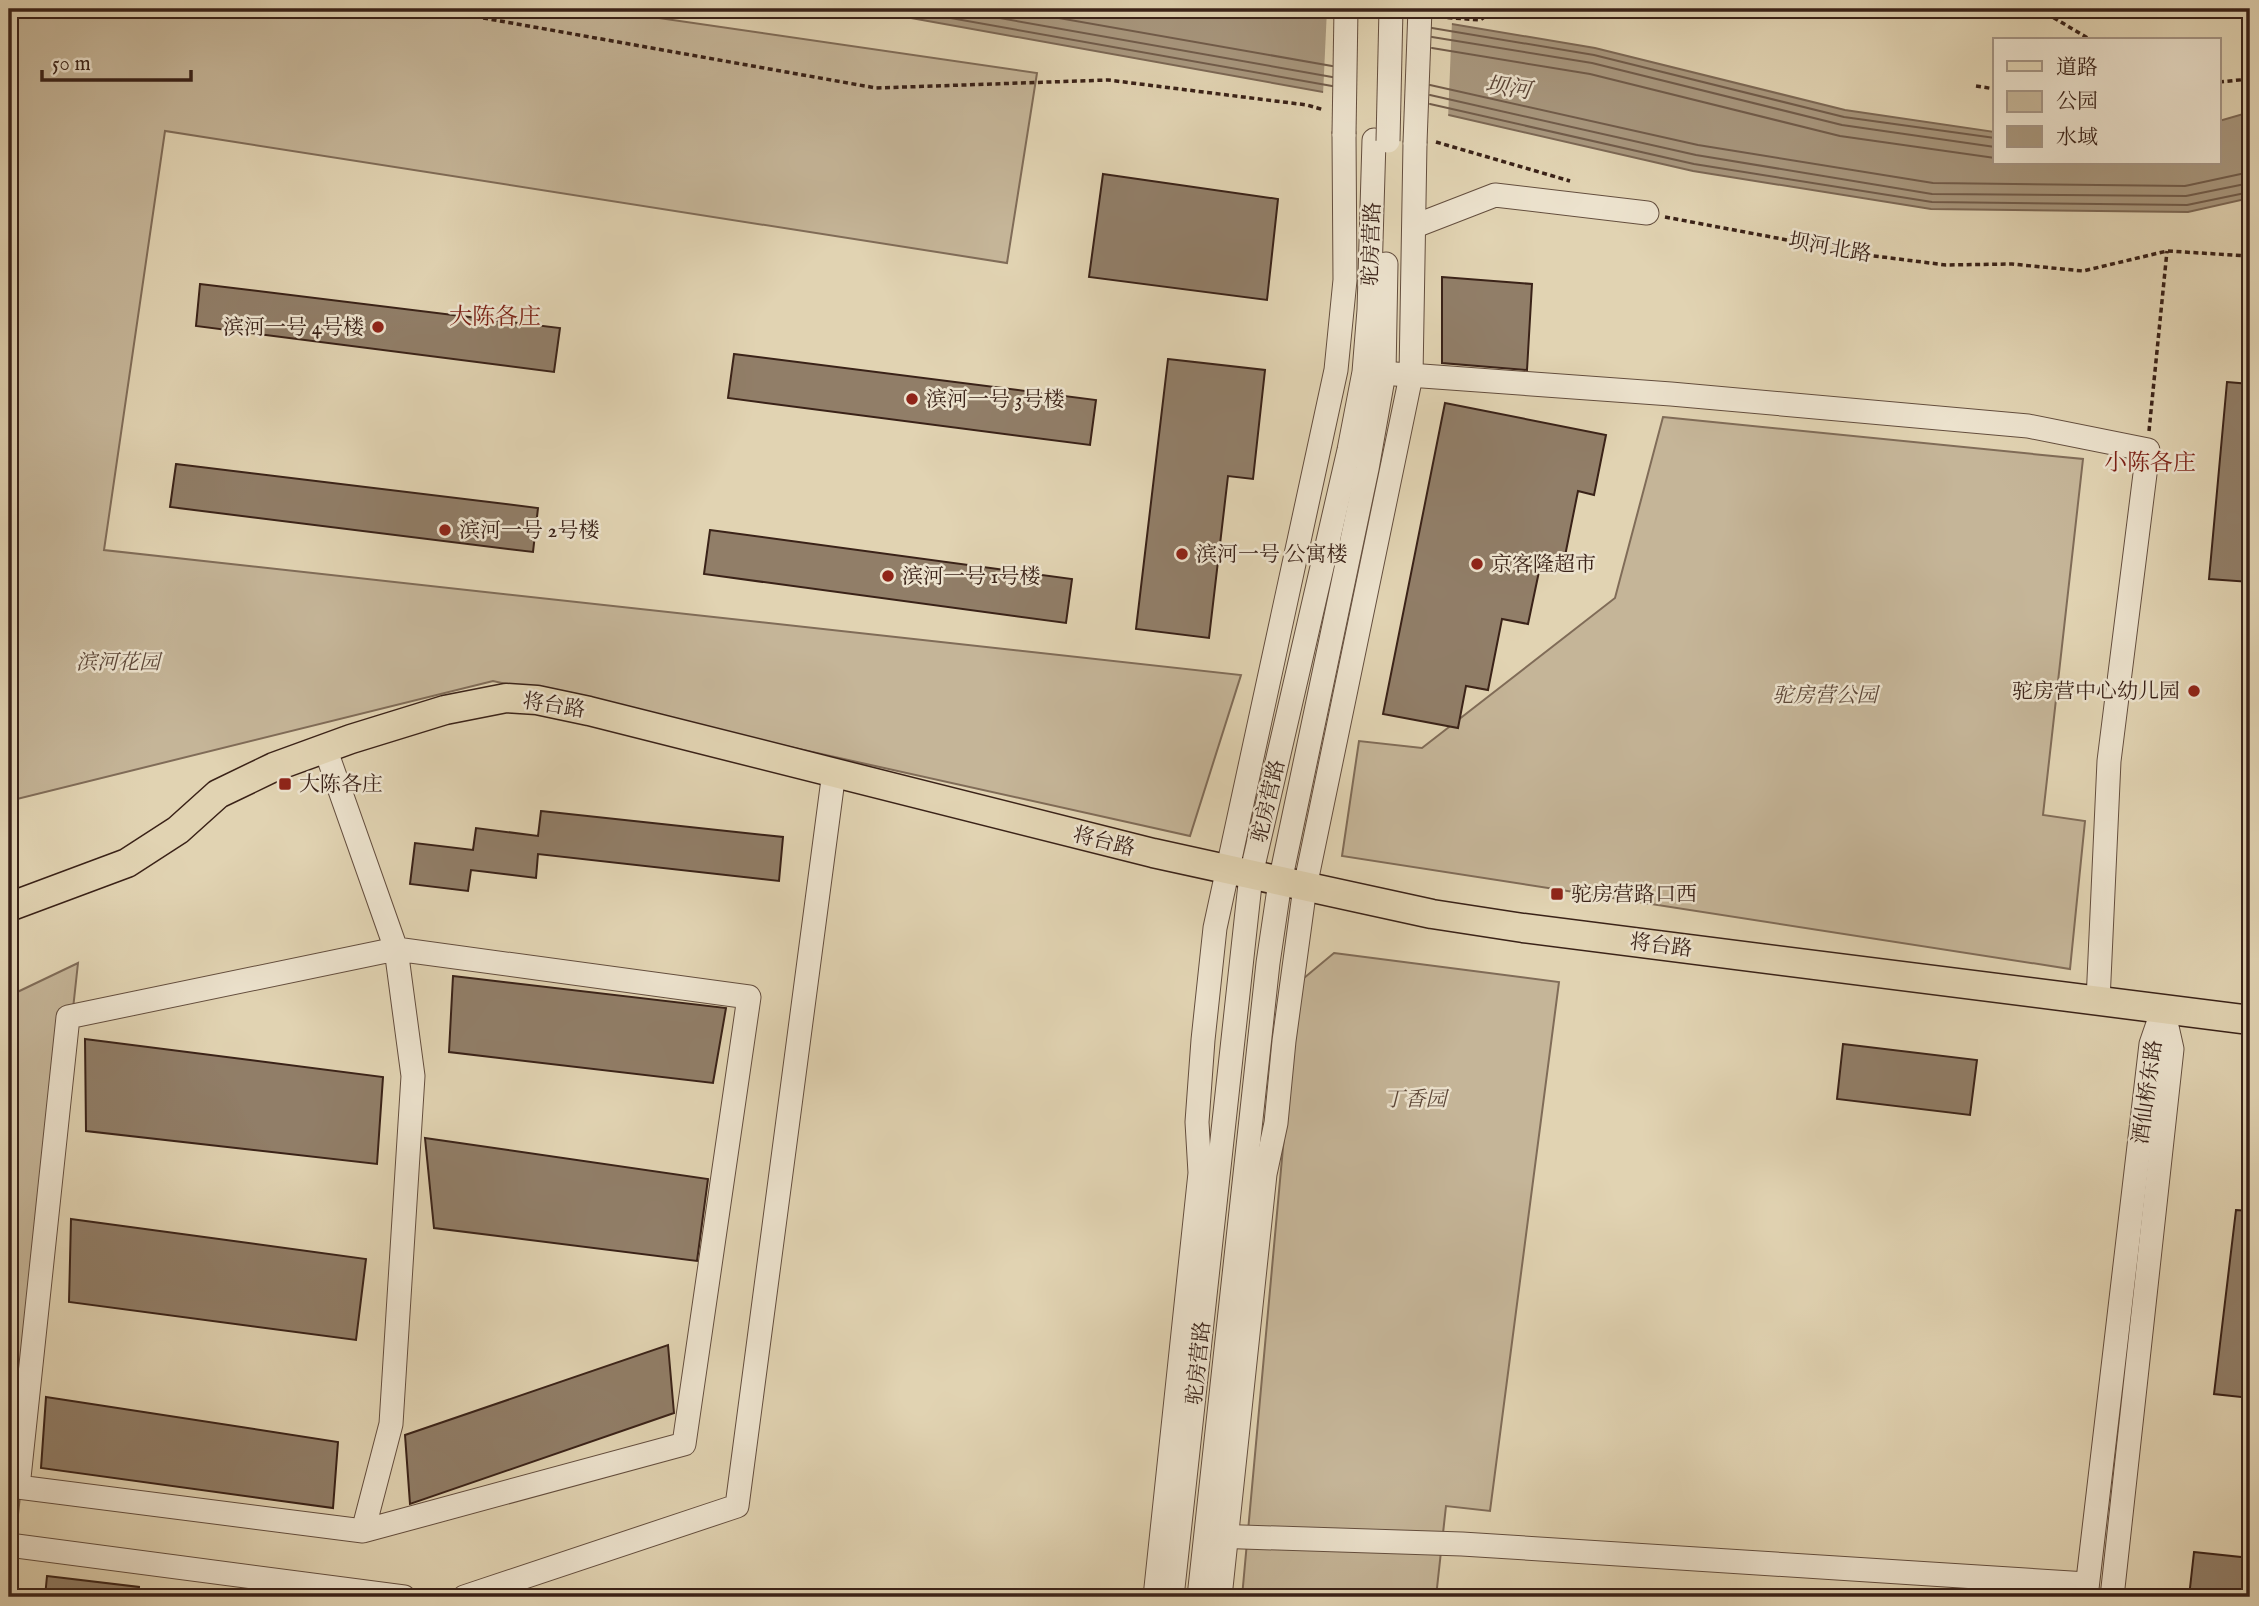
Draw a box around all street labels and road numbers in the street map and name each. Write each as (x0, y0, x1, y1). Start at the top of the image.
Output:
street label: 驼房营路 (1358, 202, 1387, 286)
street label: 坝河北路 (1786, 228, 1873, 269)
street label: 将台路 (521, 688, 587, 725)
street label: 驼房营路 (1247, 757, 1292, 845)
street label: 将台路 (1070, 822, 1137, 863)
street label: 将台路 (1628, 929, 1694, 964)
street label: 酒仙桥东路 (2128, 1038, 2169, 1146)
street label: 驼房营路 (1182, 1320, 1217, 1406)

